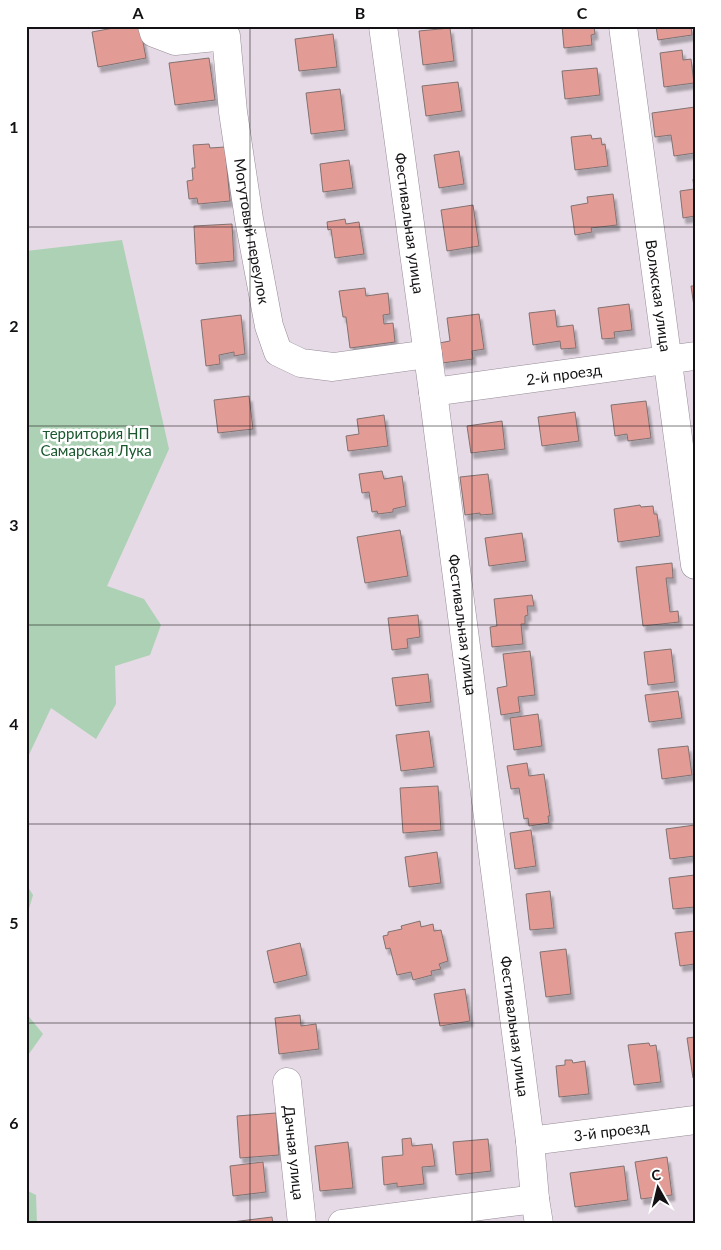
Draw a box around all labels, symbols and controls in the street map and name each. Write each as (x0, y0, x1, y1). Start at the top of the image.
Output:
text: A (131, 3, 144, 22)
text: B (355, 3, 365, 22)
text: C (577, 3, 588, 22)
text: 1 (9, 117, 19, 136)
street label: Фестивальная улица (391, 152, 428, 295)
street label: Могутовый переулок (231, 157, 274, 306)
street label: Волжская улица (643, 238, 675, 353)
text: 2 (9, 316, 19, 335)
street label: 2-й проезд (525, 360, 603, 388)
park label: территория НП Самарская Лука (40, 424, 152, 459)
text: 3 (9, 515, 19, 534)
street label: Фестивальная улица (445, 553, 481, 696)
text: 4 (9, 714, 19, 733)
text: 5 (9, 913, 19, 932)
street label: Фестивальная улица (497, 955, 533, 1098)
street label: Дачная улица (281, 1104, 308, 1201)
text: 6 (9, 1113, 19, 1132)
street label: 3-й проезд (572, 1117, 650, 1144)
north arrow (634, 1162, 684, 1212)
text: С (650, 1165, 663, 1184)

